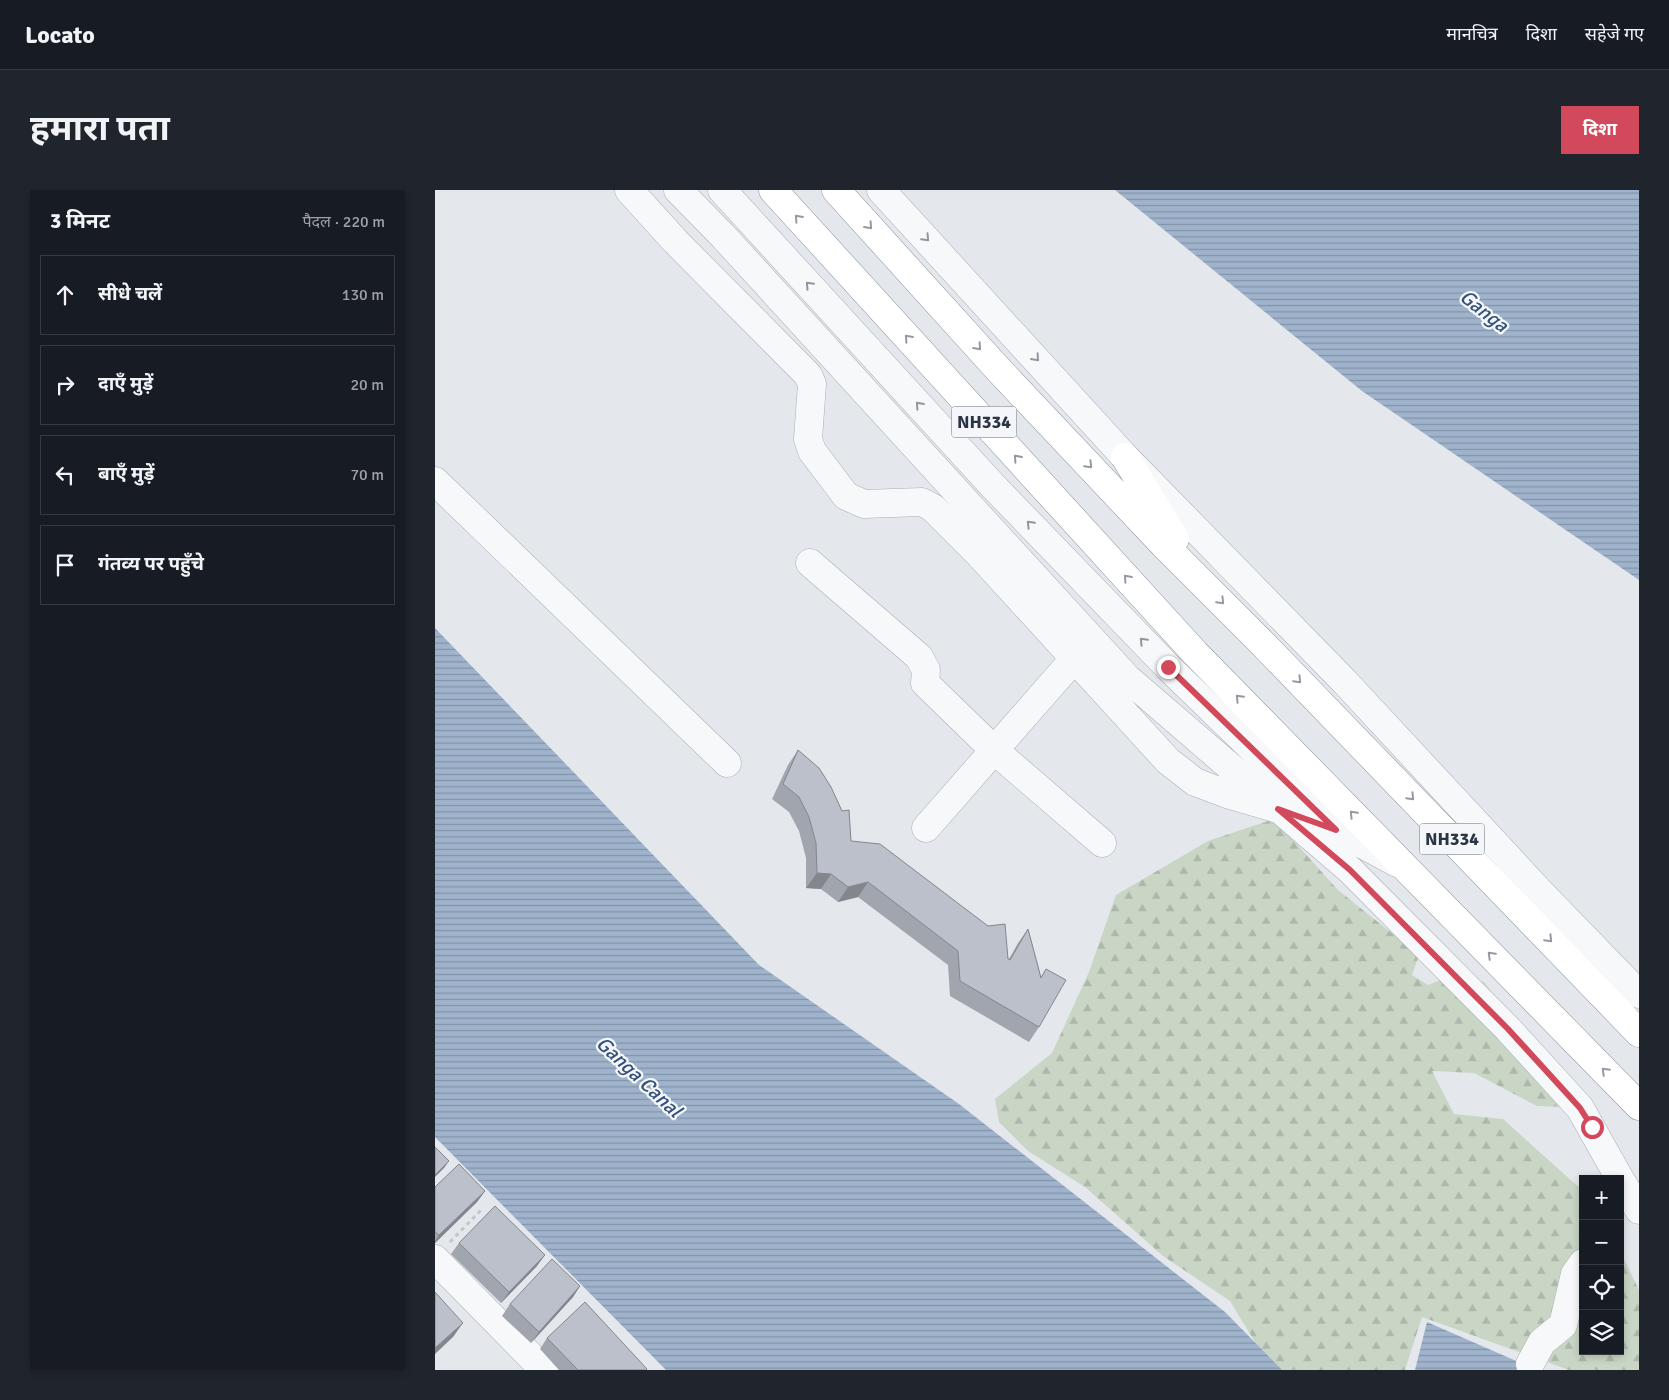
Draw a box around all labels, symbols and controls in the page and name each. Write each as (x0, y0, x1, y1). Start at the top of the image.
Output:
text: Locato (25, 20, 95, 50)
text: मानचित्र (1446, 23, 1498, 45)
text: दिशा (1526, 23, 1557, 45)
text: सहेजे गए (1585, 23, 1644, 45)
button: दिशा (1561, 106, 1639, 154)
text: हमारा पता (30, 107, 170, 150)
text: 3 मिनट (50, 208, 110, 234)
text: पैदल · 220 m (302, 212, 385, 232)
one-way arrow (795, 215, 804, 224)
one-way arrow (863, 221, 872, 230)
one-way arrow (920, 233, 929, 242)
icon: ahead (51, 281, 79, 309)
text: सीधे चलें (98, 282, 162, 306)
one-way arrow (806, 282, 815, 291)
water label: Ganga (1455, 284, 1514, 338)
text: 130 m (342, 285, 384, 305)
one-way arrow (905, 335, 914, 344)
one-way arrow (972, 341, 981, 350)
one-way arrow (1030, 353, 1039, 362)
icon: right (51, 371, 79, 399)
text: दाएँ मुड़ें (98, 372, 153, 396)
text: 20 m (350, 375, 384, 395)
one-way arrow (916, 401, 925, 410)
road number: NH334 (951, 406, 1017, 438)
one-way arrow (1014, 455, 1023, 464)
one-way arrow (1083, 459, 1092, 468)
icon: left (51, 461, 79, 489)
text: बाएँ मुड़ें (98, 462, 154, 486)
text: 70 m (350, 465, 384, 485)
one-way arrow (1027, 521, 1036, 530)
icon: arrive (51, 551, 79, 579)
text: गंतव्य पर पहुँचे (98, 552, 204, 576)
one-way arrow (1124, 575, 1133, 584)
one-way arrow (1215, 595, 1224, 604)
one-way arrow (1140, 638, 1149, 647)
route end (1157, 656, 1180, 679)
one-way arrow (1292, 675, 1301, 684)
one-way arrow (1236, 695, 1245, 704)
one-way arrow (1406, 791, 1415, 800)
one-way arrow (1349, 811, 1358, 820)
road number: NH334 (1419, 824, 1485, 854)
one-way arrow (1543, 933, 1552, 942)
one-way arrow (1488, 952, 1497, 961)
water label: Ganga Canal (591, 1031, 689, 1124)
one-way arrow (1602, 1068, 1611, 1077)
route start (1581, 1116, 1604, 1139)
map controls (1579, 1175, 1624, 1355)
button: + (1579, 1175, 1624, 1220)
button: − (1579, 1220, 1624, 1265)
button: locate (1579, 1265, 1624, 1310)
button: layers (1579, 1310, 1624, 1355)

